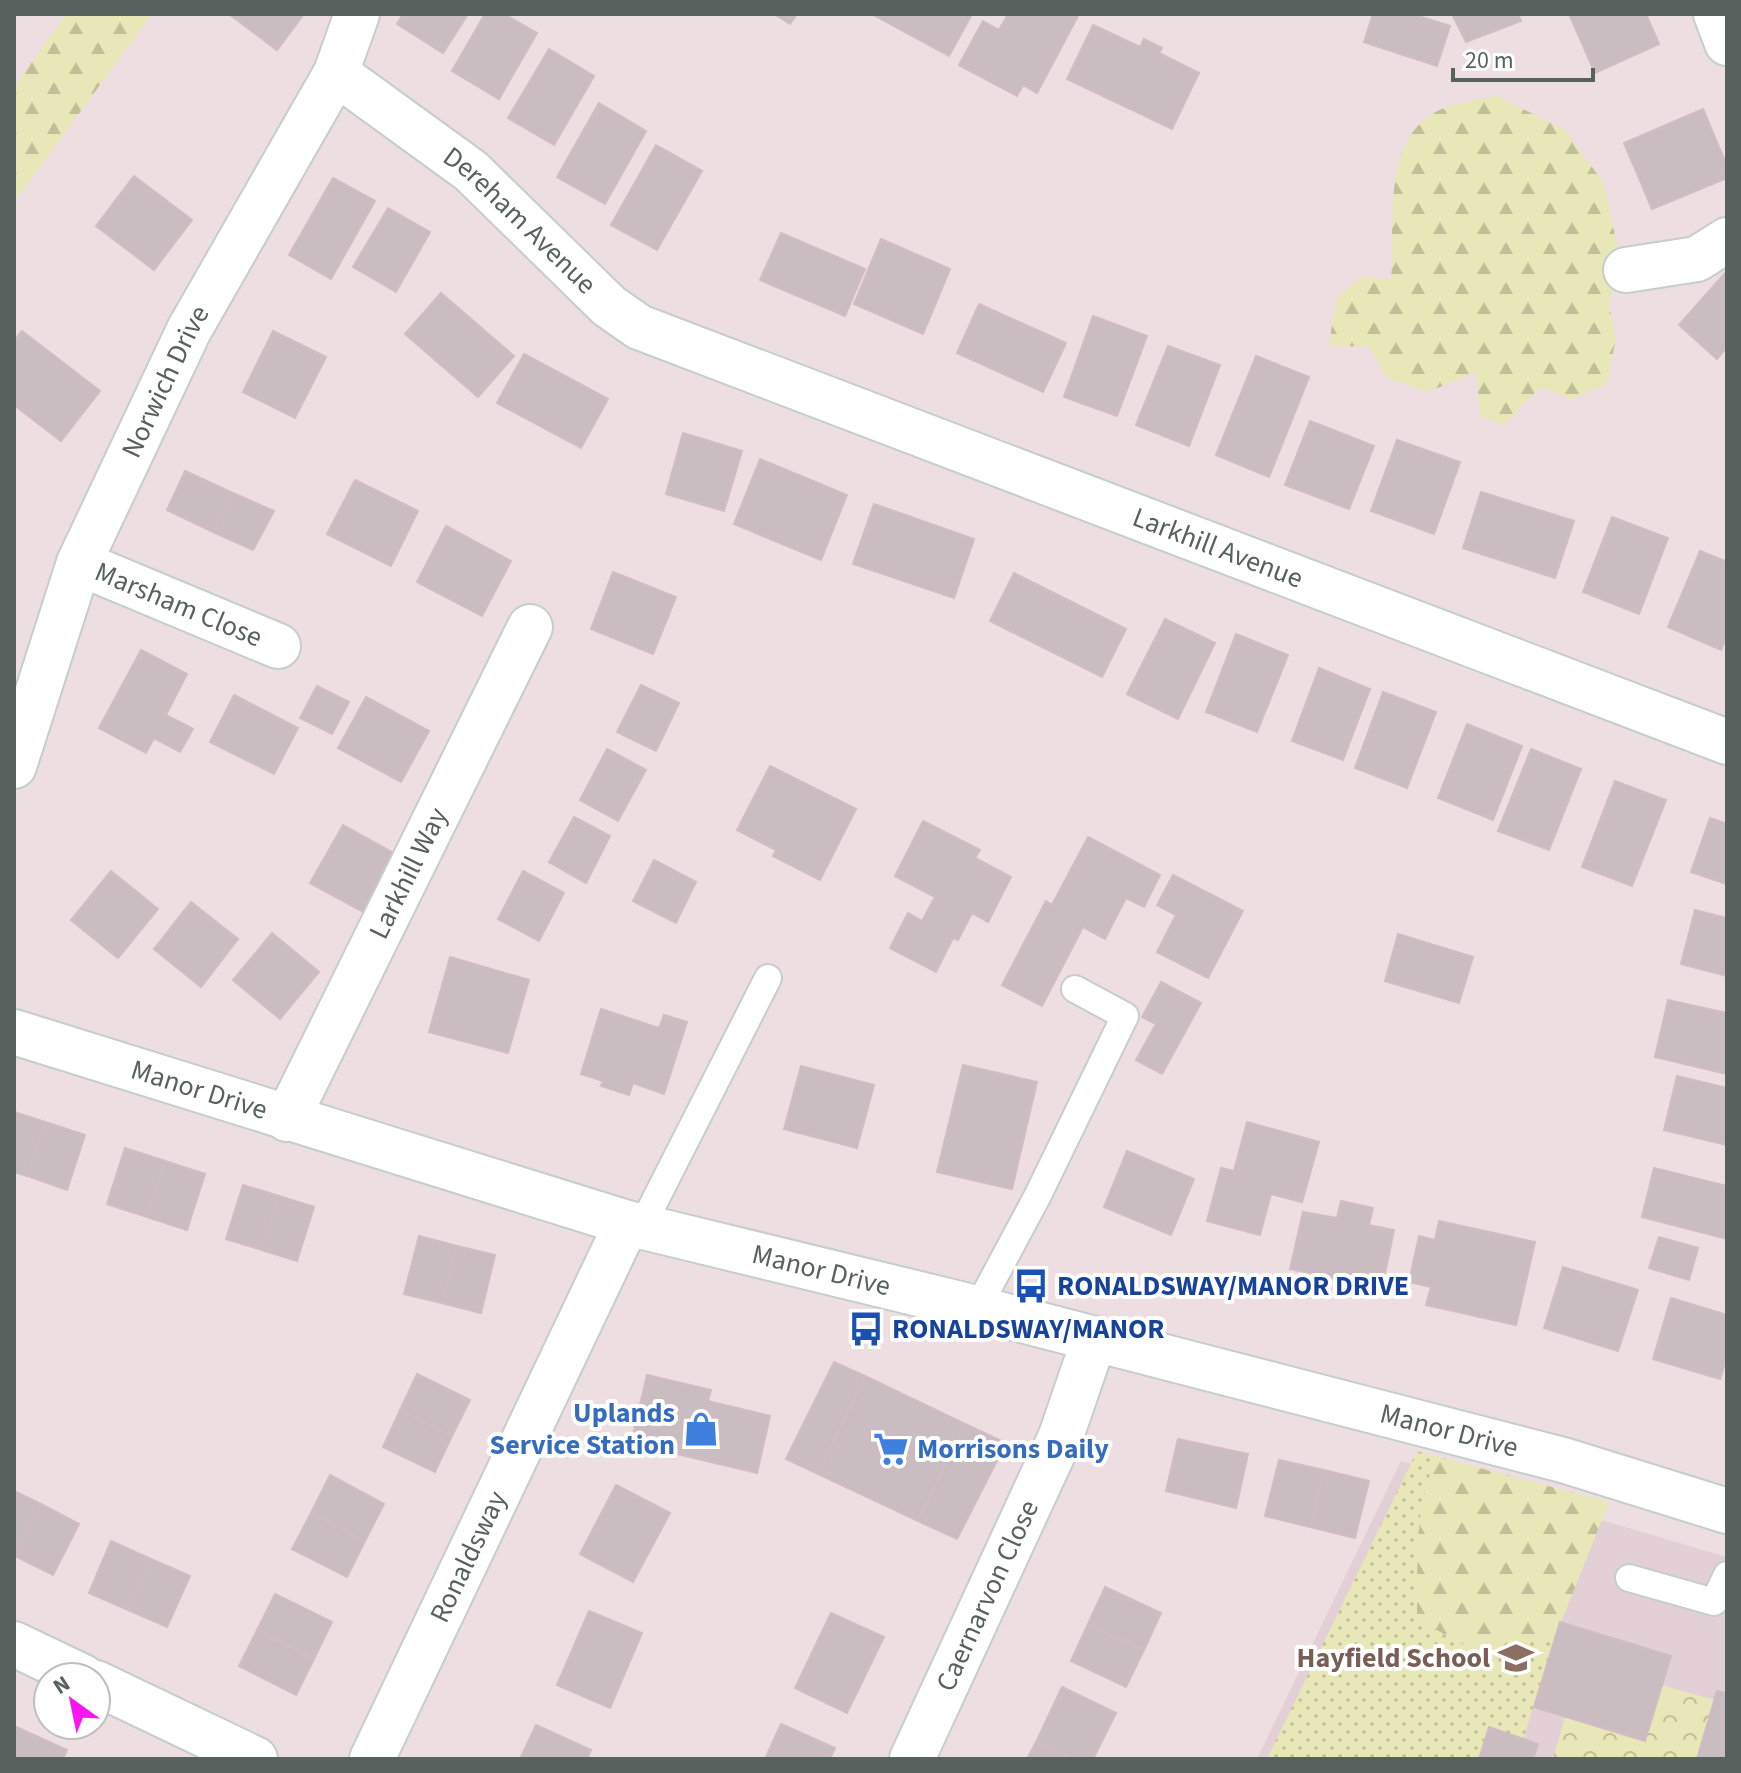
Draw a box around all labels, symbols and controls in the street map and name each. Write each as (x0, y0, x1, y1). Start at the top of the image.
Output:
scale bar (1453, 32, 1593, 82)
text: 20 m (1465, 43, 1514, 78)
street label: Dereham Avenue (435, 137, 606, 303)
street label: Norwich Drive (111, 298, 219, 464)
street label: Larkhill Avenue (1127, 497, 1309, 598)
street label: Marsham Close (89, 552, 268, 657)
street label: Larkhill Way (359, 801, 458, 946)
street label: Manor Drive (126, 1050, 272, 1130)
street label: Manor Drive (748, 1234, 895, 1306)
place label: RONALDSWAY/MANOR DRIVE (1057, 1266, 1409, 1306)
bus stop icon: RONALDSWAY/MANOR DRIVE (1012, 1267, 1050, 1305)
place label: RONALDSWAY/MANOR (892, 1309, 1164, 1349)
bus stop icon: RONALDSWAY/MANOR (847, 1310, 885, 1348)
place label: Uplands Service Station (490, 1393, 675, 1465)
street label: Manor Drive (1376, 1394, 1522, 1468)
shop icon: Uplands Service Station (682, 1410, 720, 1448)
place label: Morrisons Daily (917, 1429, 1109, 1469)
supermarket icon: Morrisons Daily (872, 1430, 910, 1468)
street label: Ronaldsway (420, 1484, 517, 1629)
street label: Caernarvon Close (926, 1493, 1049, 1698)
place label: Hayfield School (1297, 1638, 1490, 1678)
school or university icon: Hayfield School (1497, 1639, 1535, 1677)
north arrow (32, 1661, 112, 1741)
text: N (47, 1668, 77, 1702)

